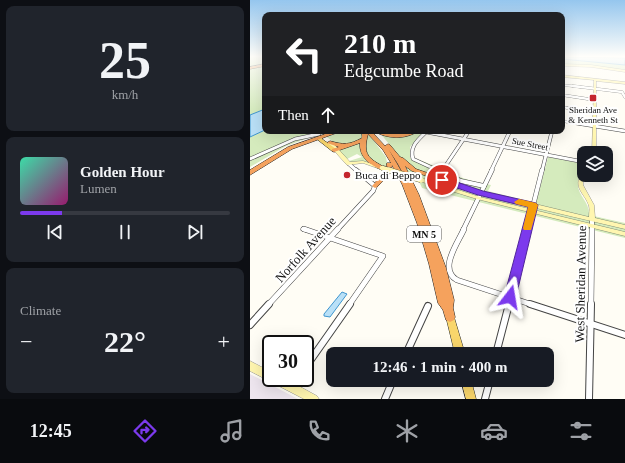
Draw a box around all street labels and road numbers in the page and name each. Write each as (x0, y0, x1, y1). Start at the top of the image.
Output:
street label: Sue Street (511, 136, 549, 153)
street label: Norfolk Avenue (272, 213, 339, 285)
street label: West Sheridan Avenue (572, 225, 589, 343)
road number: MN 5 (407, 226, 441, 242)

